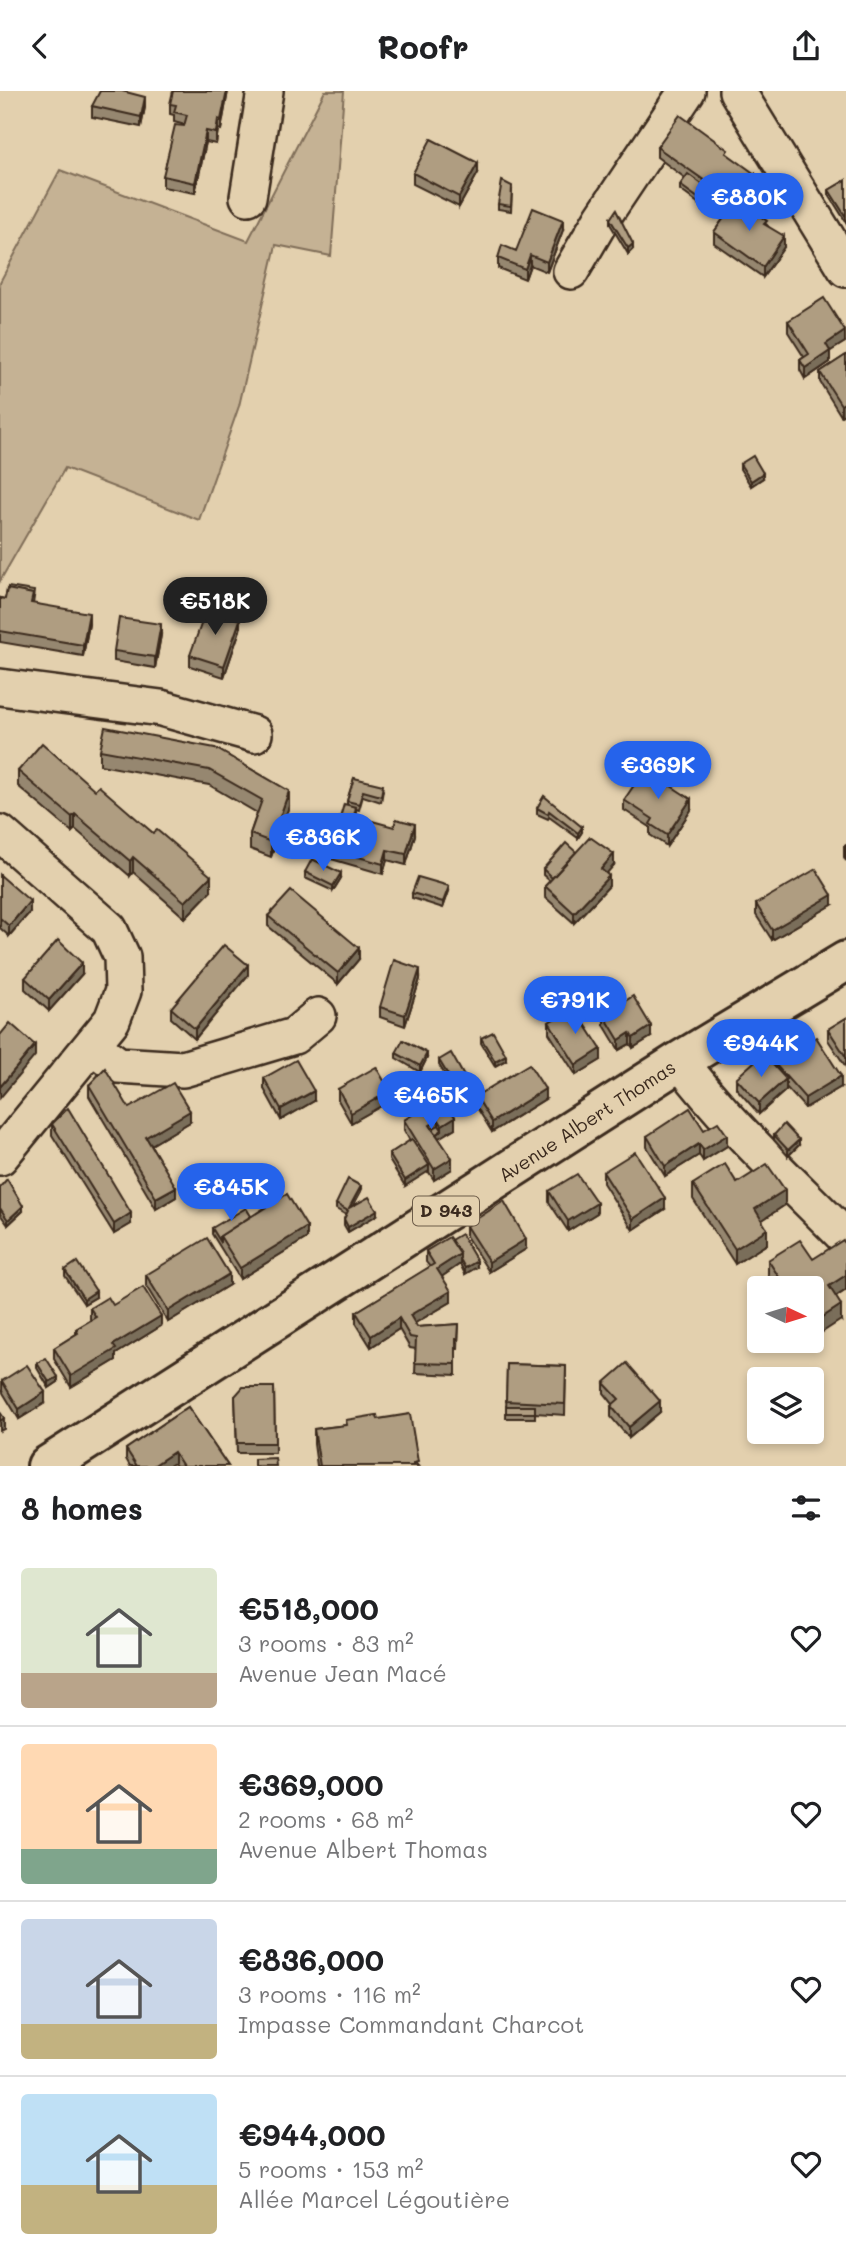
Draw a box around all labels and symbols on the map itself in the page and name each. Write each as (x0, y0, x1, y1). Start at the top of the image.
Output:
pin: €880K (700, 173, 798, 233)
pin: €518K (166, 577, 264, 637)
pin: €369K (609, 741, 707, 801)
pin: €836K (274, 813, 372, 873)
pin: €791K (526, 977, 624, 1036)
pin: €944K (712, 1019, 810, 1079)
street label: Avenue Albert Thomas (493, 1054, 680, 1187)
pin: €465K (382, 1072, 480, 1131)
pin: €845K (182, 1163, 280, 1223)
road number: D 943 (413, 1197, 479, 1225)
north arrow (747, 1276, 824, 1353)

